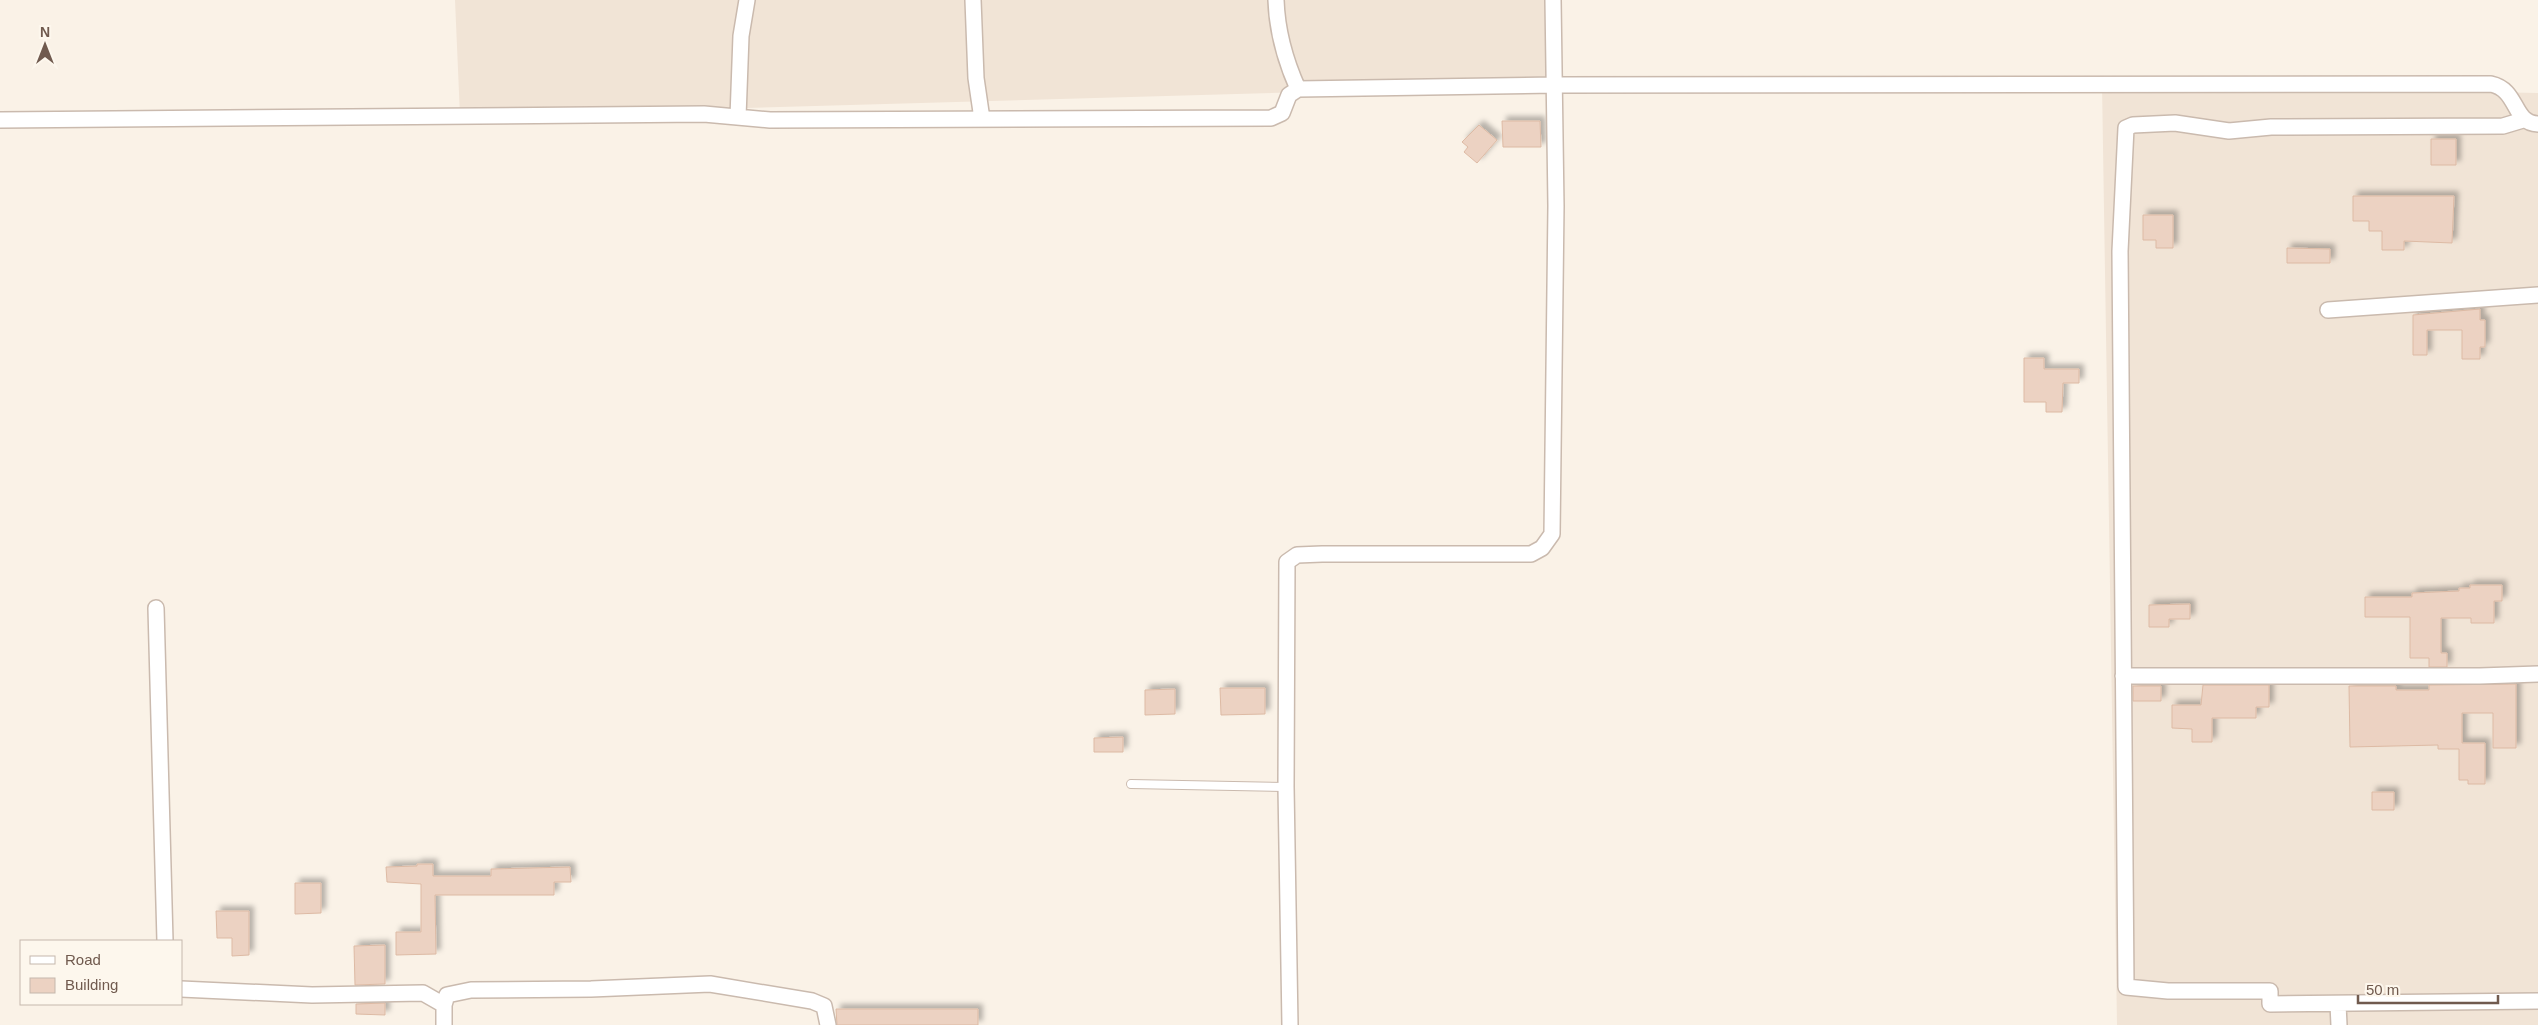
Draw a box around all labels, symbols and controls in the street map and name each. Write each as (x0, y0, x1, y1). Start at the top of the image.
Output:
north arrow (20, 20, 70, 70)
text: N (40, 24, 50, 40)
legend (20, 940, 182, 1005)
text: Road (65, 951, 101, 968)
scale bar (2358, 972, 2498, 1004)
text: Building (65, 976, 118, 993)
text: 50 m (2366, 981, 2399, 998)

